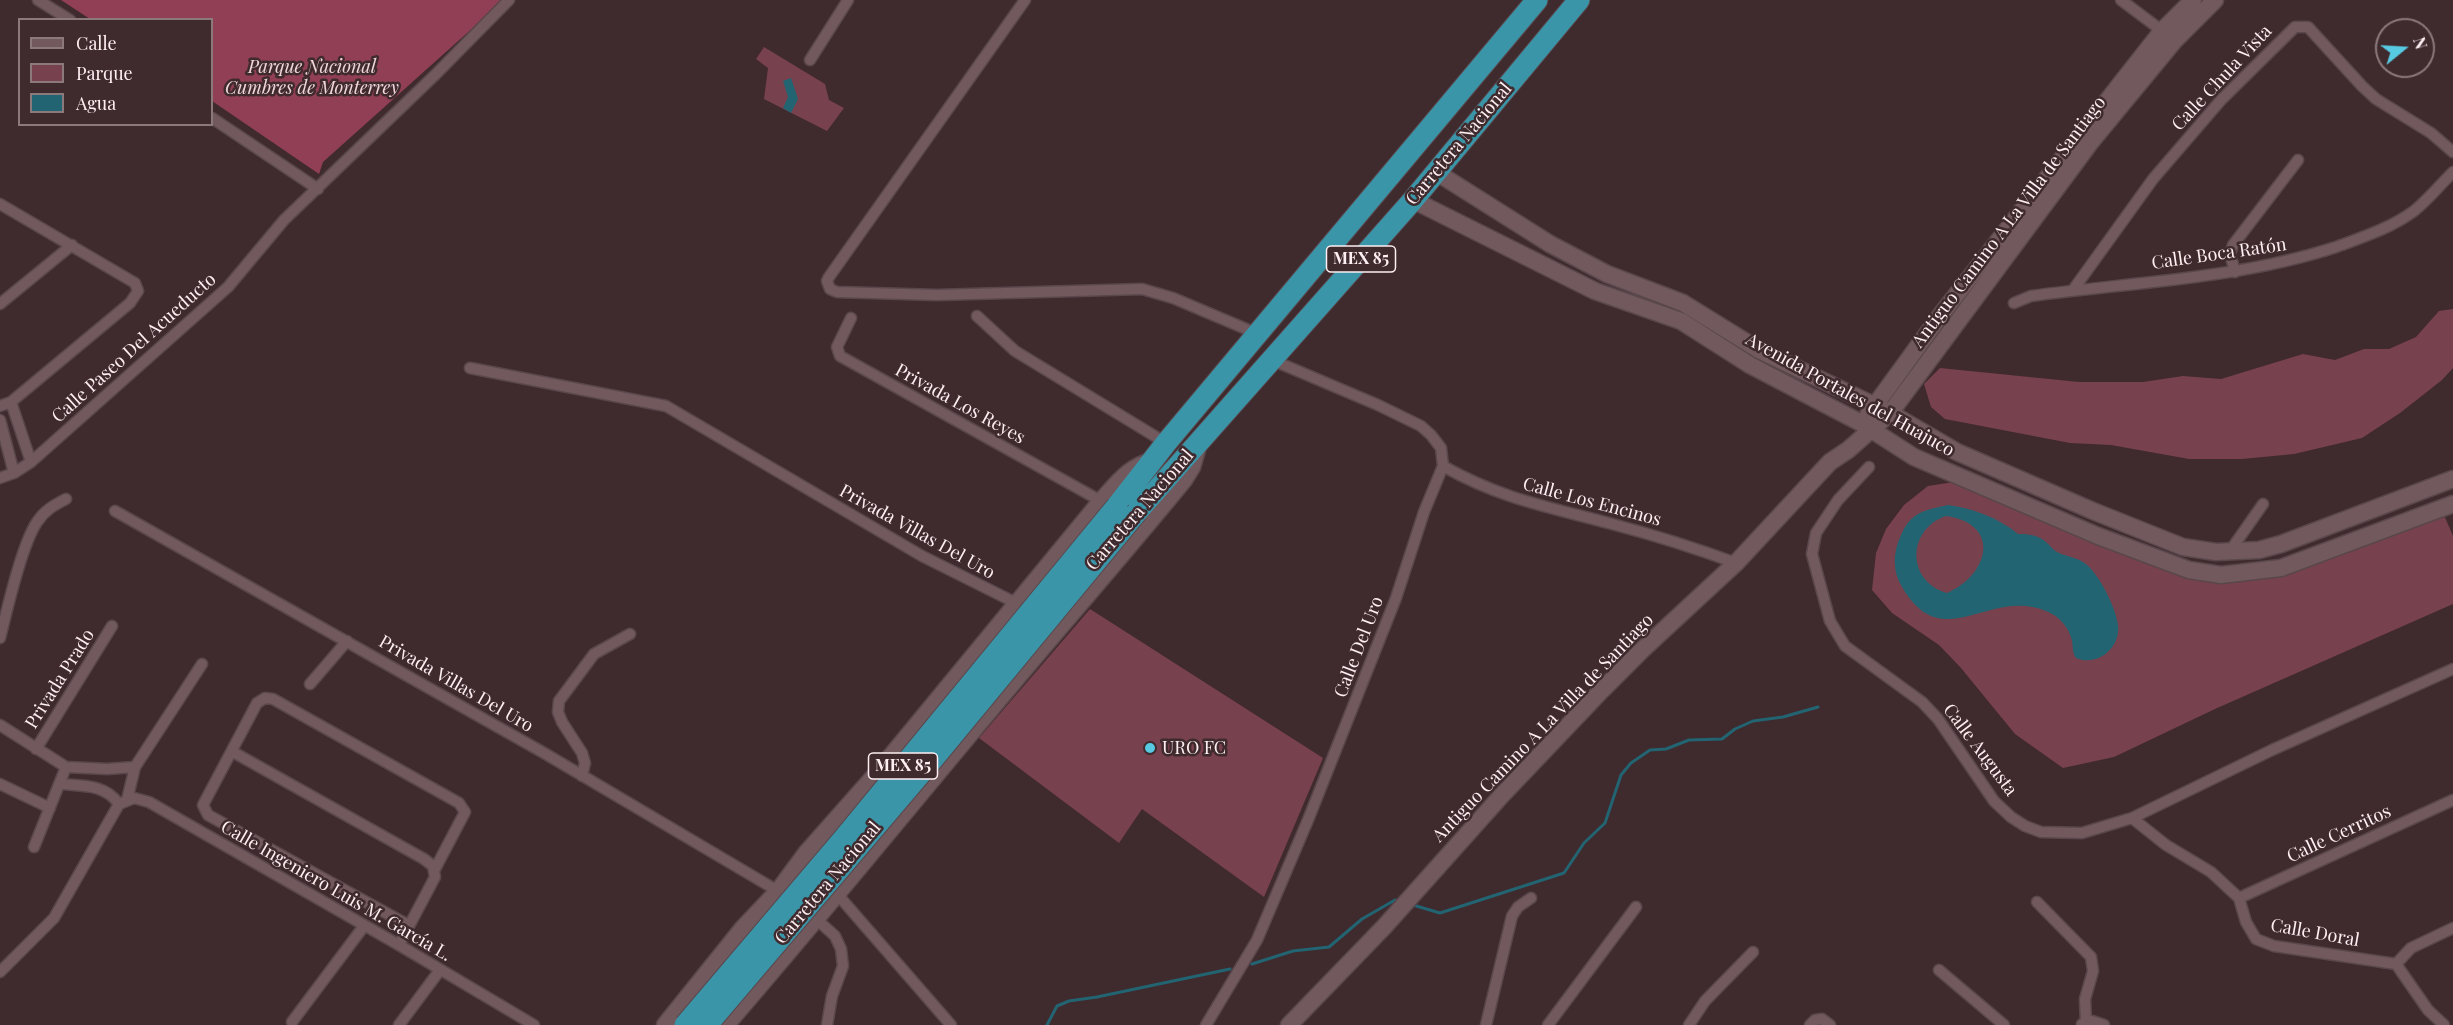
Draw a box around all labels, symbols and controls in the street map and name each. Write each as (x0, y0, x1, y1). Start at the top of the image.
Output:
legend (18, 18, 213, 126)
north arrow (2375, 18, 2435, 78)
street label: Calle Chula Vista (2168, 21, 2276, 135)
text: Calle (76, 31, 117, 55)
text: N (2409, 34, 2432, 52)
park label: Parque Nacional Cumbres de Monterrey (225, 56, 399, 98)
text: Parque (76, 61, 133, 85)
street label: Carretera Nacional (1402, 78, 1516, 210)
text: Agua (76, 91, 116, 115)
street label: Antiguo Camino A La Villa de Santiago (1907, 92, 2111, 352)
street label: Calle Boca Ratón (2150, 234, 2288, 274)
road number: MEX 85 (1326, 246, 1396, 272)
street label: Calle Paseo Del Acueducto (48, 269, 220, 427)
street label: Avenida Portales del Huajuco (1742, 329, 1958, 461)
street label: Privada Los Reyes (891, 359, 1029, 449)
street label: Carretera Nacional (1082, 445, 1198, 575)
street label: Calle Los Encinos (1520, 473, 1664, 531)
street label: Privada Villas Del Uro (835, 480, 999, 584)
street label: Calle Del Uro (1330, 593, 1388, 701)
street label: Antiguo Camino A La Villa de Santiago (1428, 609, 1658, 847)
street label: Privada Prado (21, 625, 99, 733)
street label: Privada Villas Del Uro (375, 631, 537, 737)
street label: Calle Augusta (1938, 700, 2022, 800)
place label: URO FC (1162, 737, 1226, 759)
marker: URO FC (1143, 741, 1157, 755)
road number: MEX 85 (868, 753, 938, 779)
street label: Calle Cerritos (2284, 801, 2394, 867)
street label: Calle Ingeniero Luis M. García L. (217, 816, 455, 966)
street label: Carretera Nacional (771, 817, 885, 949)
street label: Calle Doral (2269, 915, 2361, 951)

